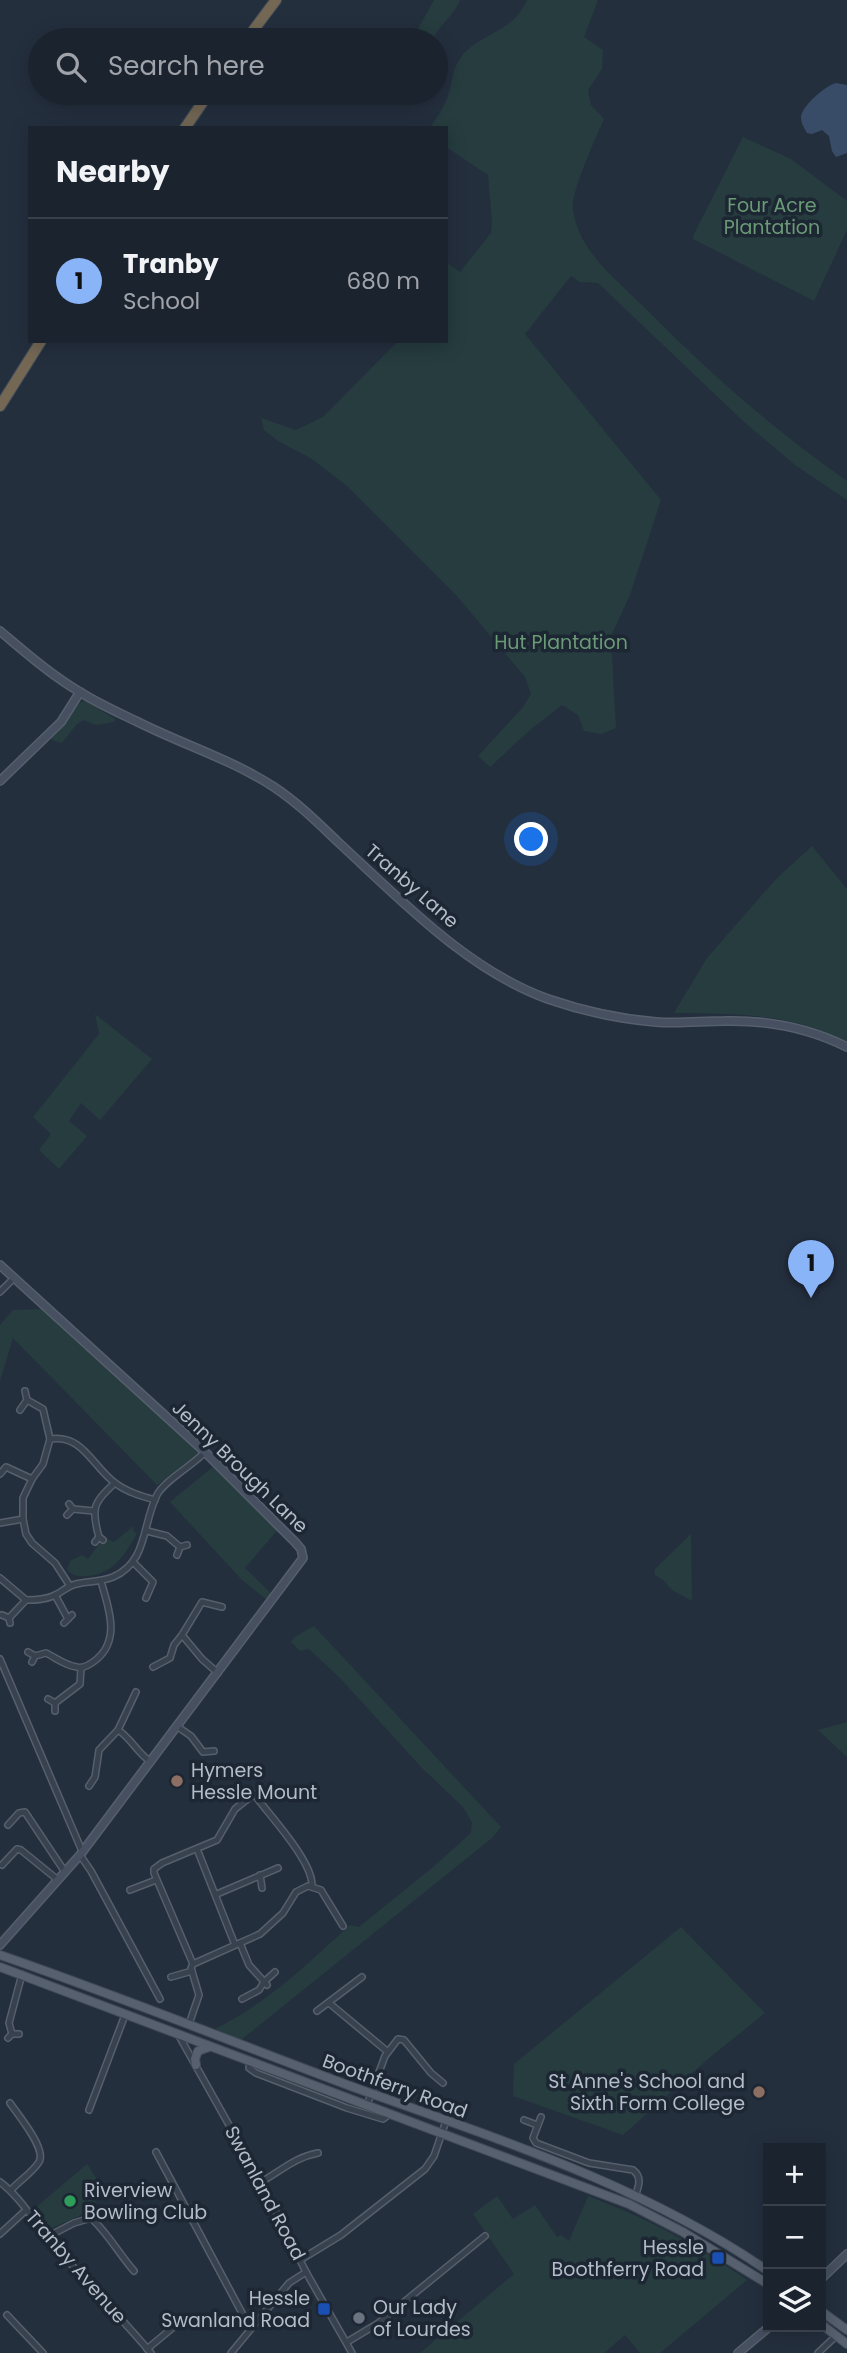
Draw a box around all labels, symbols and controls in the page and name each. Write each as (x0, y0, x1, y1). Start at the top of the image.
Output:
search box (28, 28, 448, 105)
icon: search (52, 48, 90, 86)
text: Search here (108, 48, 265, 84)
text: Nearby (56, 150, 170, 193)
park label: Four Acre Plantation (724, 192, 820, 241)
text: Tranby (123, 246, 219, 282)
text: 1 (75, 265, 83, 297)
text: 680 m (347, 265, 420, 297)
text: School (123, 285, 200, 317)
park label: Hut Plantation (494, 629, 628, 656)
your location (514, 822, 548, 856)
street label: Tranby Lane (359, 838, 465, 934)
pin: 1 (788, 1240, 834, 1298)
street label: Jenny Brough Lane (166, 1395, 314, 1539)
place label: Hymers Hessle Mount (191, 1757, 317, 1806)
marker: Hymers Hessle Mount (169, 1773, 185, 1789)
street label: Boothferry Road (319, 2047, 471, 2125)
place label: St Anne's School and Sixth Form College (548, 2068, 745, 2117)
marker: St Anne's School and Sixth Form College (751, 2084, 767, 2100)
street label: Swanland Road (218, 2121, 312, 2265)
map controls (763, 2143, 826, 2332)
button: + (763, 2143, 826, 2206)
place label: Riverview Bowling Club (84, 2177, 207, 2226)
marker: Riverview Bowling Club (62, 2193, 78, 2209)
street label: Tranby Avenue (19, 2204, 133, 2330)
button: − (763, 2206, 826, 2269)
place label: Hessle Boothferry Road (552, 2234, 704, 2283)
marker: Hessle Boothferry Road (710, 2250, 726, 2266)
button: layers (763, 2269, 826, 2332)
place label: Hessle Swanland Road (161, 2285, 310, 2334)
place label: Our Lady of Lourdes (373, 2294, 471, 2343)
marker: Hessle Swanland Road (316, 2301, 332, 2317)
marker: Our Lady of Lourdes (351, 2310, 367, 2326)

